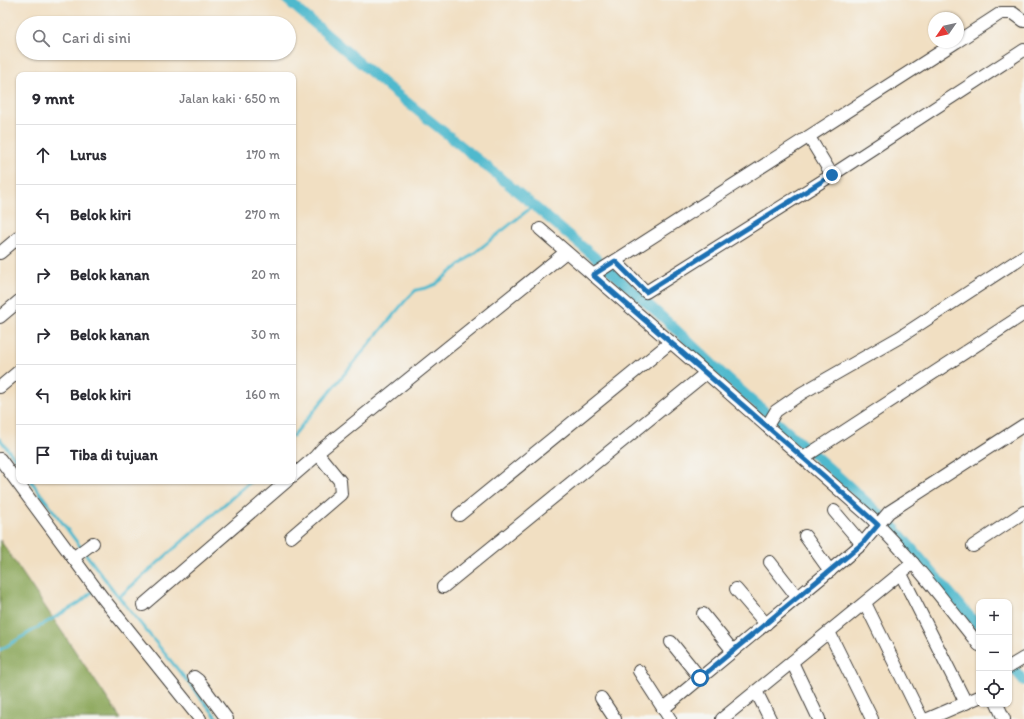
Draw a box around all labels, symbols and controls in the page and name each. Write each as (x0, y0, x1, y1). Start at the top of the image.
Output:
north arrow (928, 12, 964, 48)
search box (16, 16, 296, 60)
icon: search (30, 27, 52, 49)
text: Cari di sini (62, 29, 131, 47)
text: 9 mnt (32, 88, 74, 108)
text: Jalan kaki · 650 m (179, 91, 280, 106)
icon: ahead (32, 144, 54, 166)
text: Lurus (70, 146, 107, 164)
text: 170 m (246, 147, 280, 162)
route end (823, 166, 841, 184)
icon: left (32, 204, 54, 226)
text: Belok kiri (70, 206, 131, 224)
text: 270 m (245, 207, 280, 222)
icon: right (32, 264, 54, 286)
text: Belok kanan (70, 266, 150, 284)
text: 20 m (251, 267, 280, 282)
icon: right (32, 324, 54, 346)
text: Belok kanan (70, 326, 150, 344)
text: 30 m (251, 327, 280, 342)
icon: left (32, 384, 54, 406)
text: Belok kiri (70, 386, 131, 404)
text: 160 m (245, 387, 280, 402)
icon: arrive (32, 444, 54, 466)
text: Tiba di tujuan (70, 446, 158, 464)
map controls (976, 599, 1012, 707)
button: + (976, 599, 1012, 635)
button: − (976, 635, 1012, 671)
route start (691, 669, 709, 687)
button: locate (976, 671, 1012, 707)

